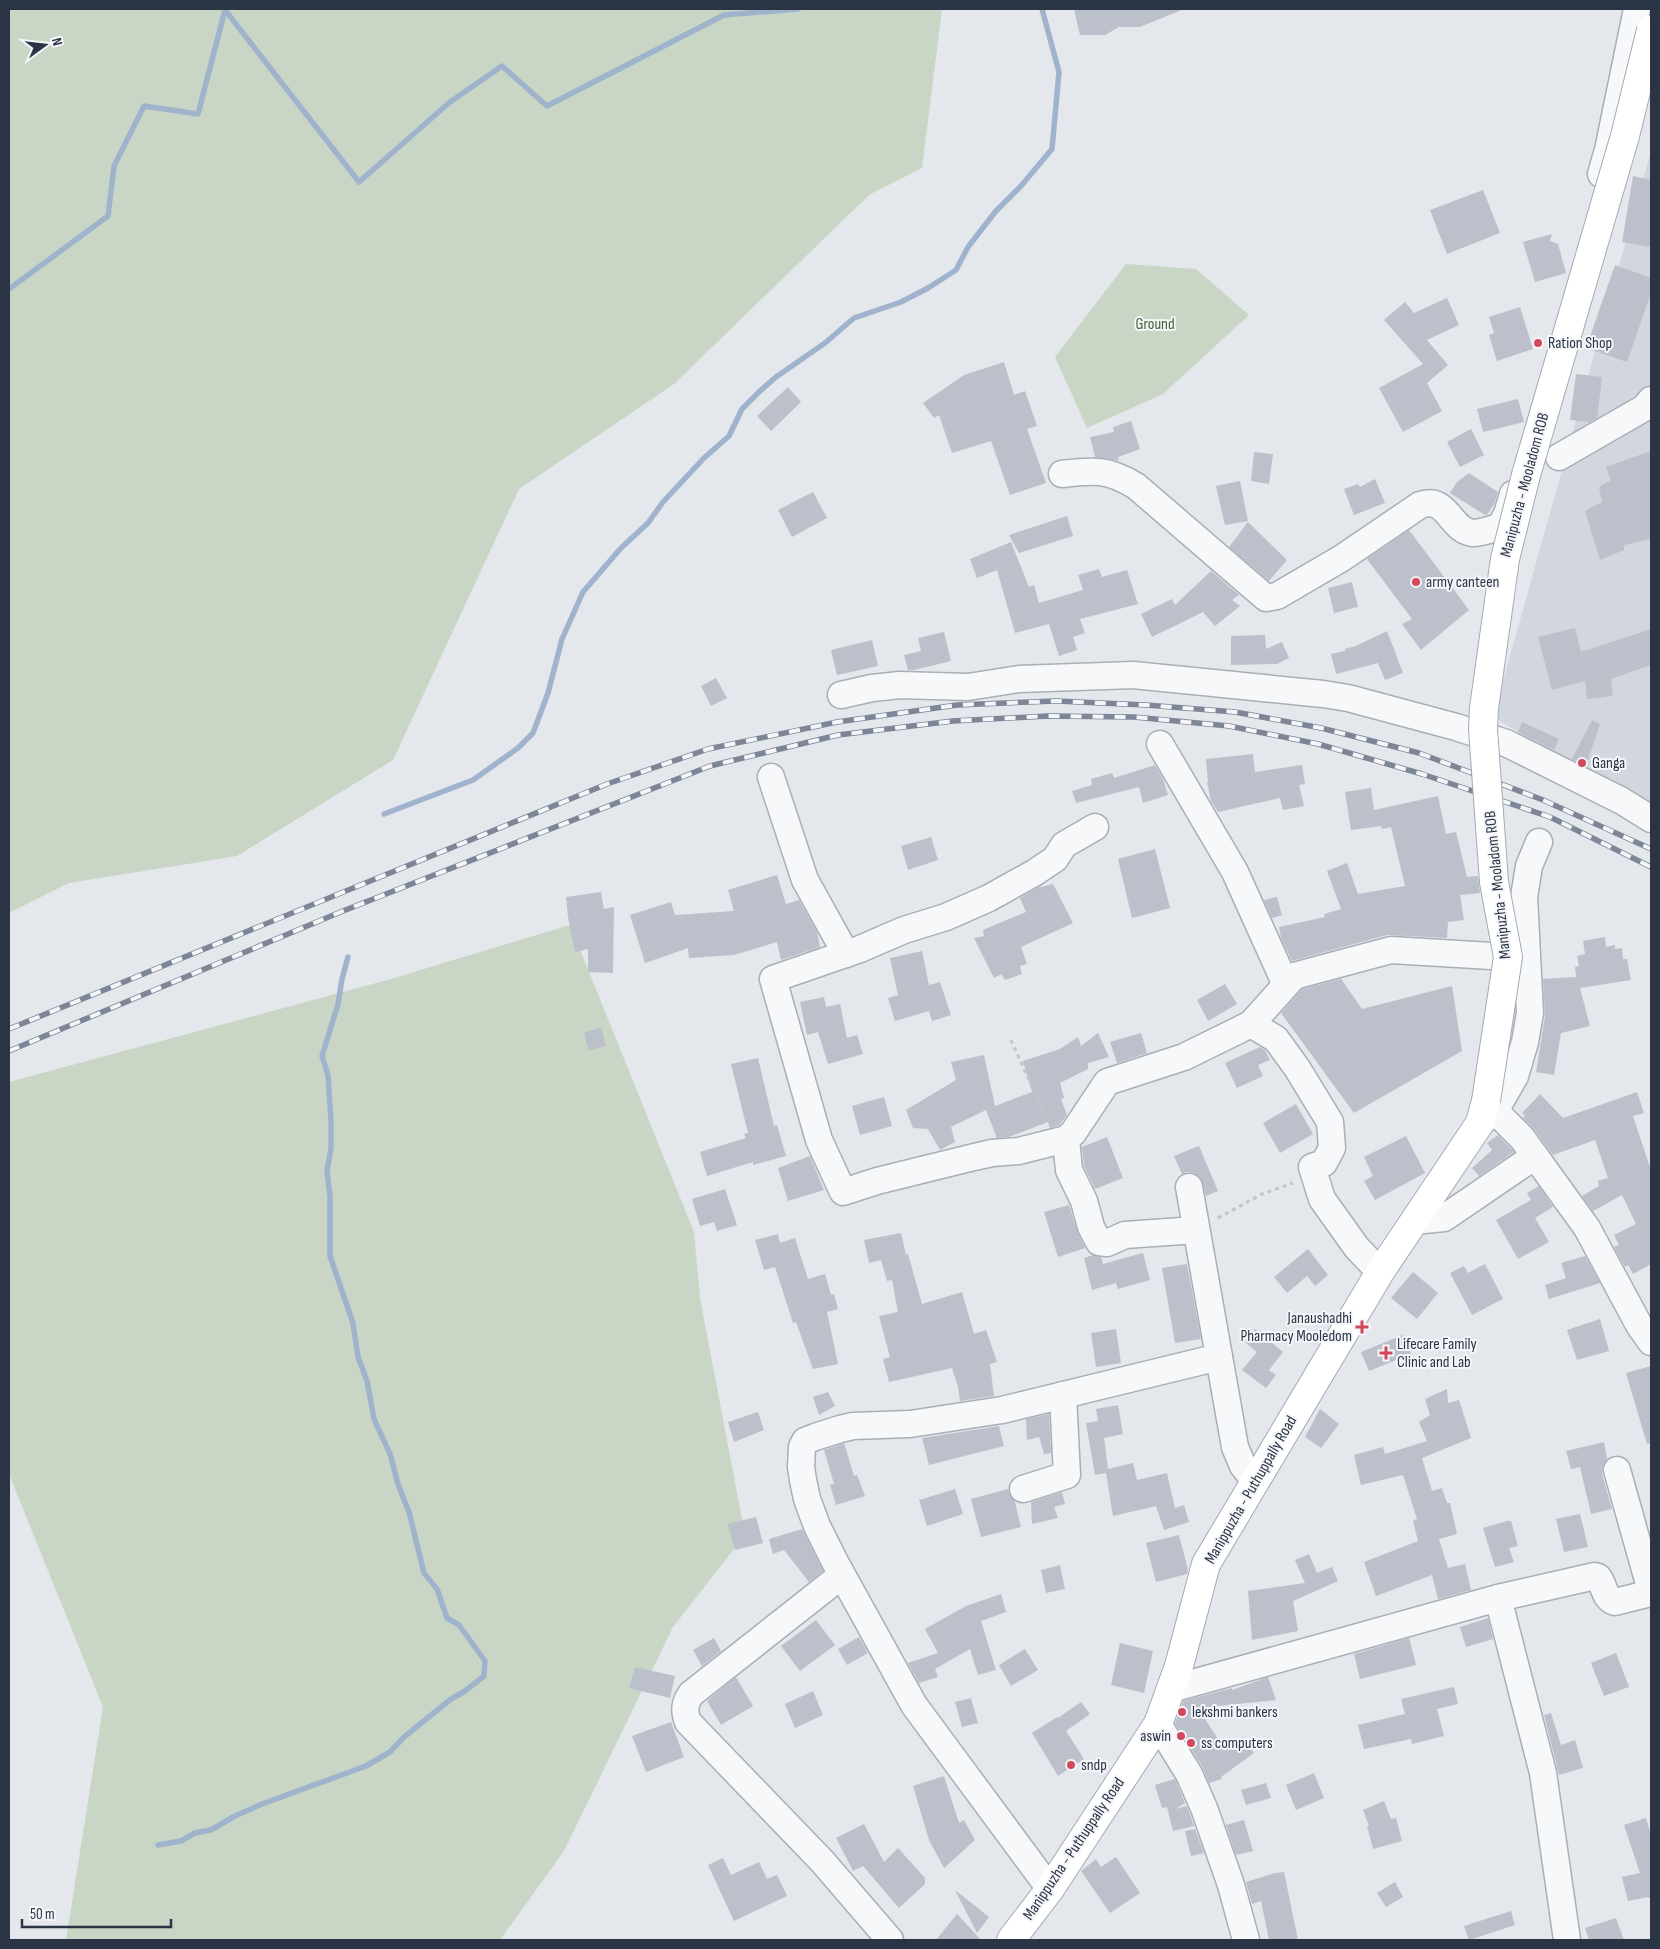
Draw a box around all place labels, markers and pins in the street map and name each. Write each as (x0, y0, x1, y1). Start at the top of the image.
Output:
place label: Ration Shop (1548, 334, 1612, 353)
marker: Ration Shop (1532, 337, 1544, 349)
place label: army canteen (1426, 573, 1499, 592)
marker: army canteen (1410, 576, 1422, 588)
place label: Ganga (1592, 754, 1625, 773)
marker: Ganga (1576, 757, 1588, 769)
place label: Janaushadhi Pharmacy Mooledom (1240, 1309, 1352, 1346)
marker: Janaushadhi Pharmacy Mooledom (1356, 1321, 1368, 1333)
place label: Lifecare Family Clinic and Lab (1397, 1335, 1477, 1372)
marker: Lifecare Family Clinic and Lab (1379, 1346, 1393, 1360)
place label: lekshmi bankers (1192, 1703, 1278, 1722)
marker: lekshmi bankers (1176, 1706, 1188, 1718)
place label: aswin (1140, 1727, 1171, 1746)
marker: aswin (1175, 1730, 1187, 1742)
place label: ss computers (1201, 1734, 1273, 1753)
marker: ss computers (1185, 1737, 1197, 1749)
place label: sndp (1081, 1756, 1107, 1775)
marker: sndp (1065, 1759, 1077, 1771)

